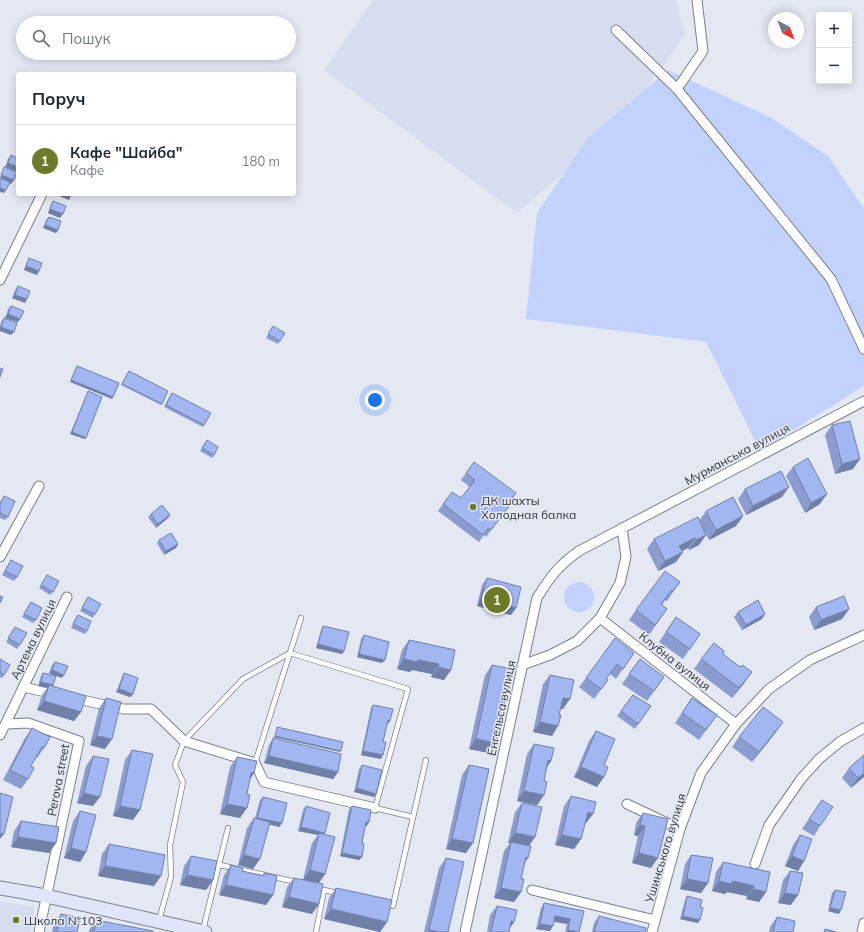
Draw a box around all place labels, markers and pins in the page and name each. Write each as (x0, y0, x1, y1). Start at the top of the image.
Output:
place label: ДК шахты Холодная балка (481, 493, 576, 522)
marker: ДК шахты Холодная балка (468, 502, 478, 512)
pin: 1 (484, 585, 510, 615)
place label: Школа №103 (24, 913, 102, 928)
marker: Школа №103 (11, 915, 21, 925)

